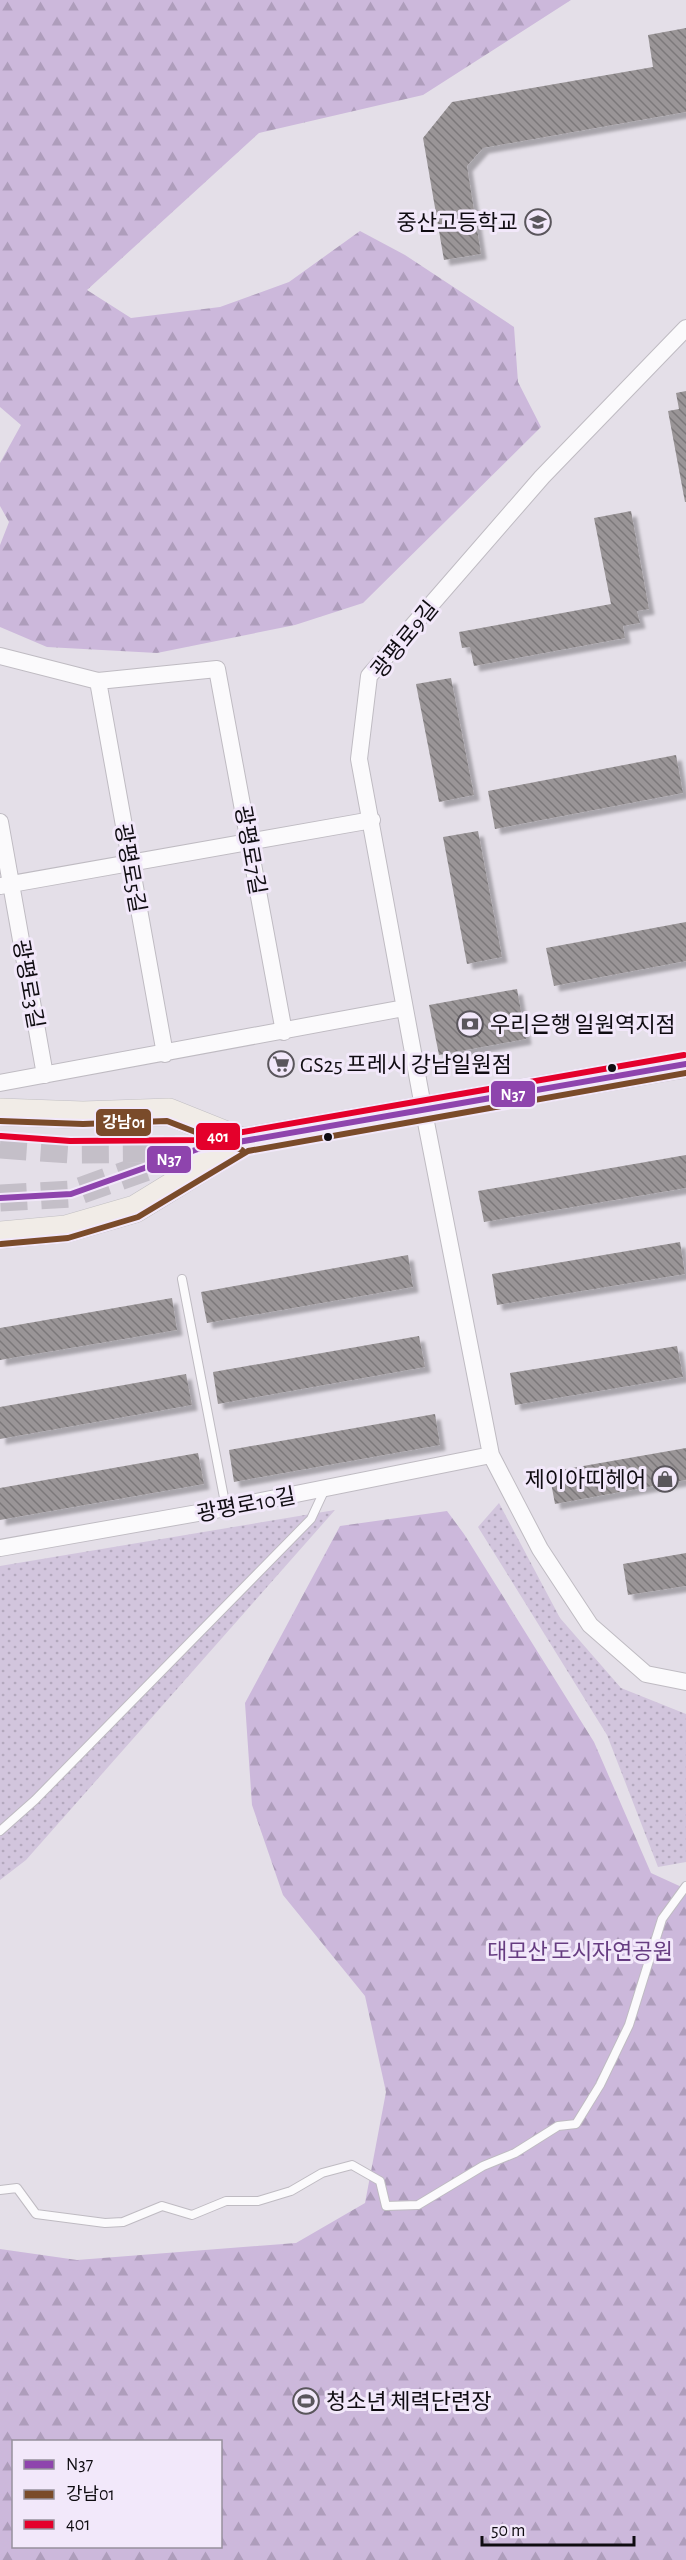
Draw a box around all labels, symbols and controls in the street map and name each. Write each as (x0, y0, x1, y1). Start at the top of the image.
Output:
school or university icon: 중산고등학교 (523, 207, 553, 237)
place label: 중산고등학교 (397, 211, 518, 234)
street label: 광평로9길 (367, 597, 442, 682)
street label: 광평로7길 (231, 804, 270, 896)
street label: 광평로5길 (111, 822, 150, 914)
street label: 광평로3길 (9, 938, 48, 1030)
bank icon: 우리은행 일원역지점 (455, 1009, 485, 1039)
place label: 우리은행 일원역지점 (490, 1013, 676, 1036)
supermarket icon: GS25 프레시 강남일원점 (266, 1049, 296, 1079)
place label: GS25 프레시 강남일원점 (300, 1053, 512, 1076)
unlabelled marker (606, 1062, 618, 1074)
line badge: N37 (490, 1080, 536, 1108)
text: N37 (501, 1087, 526, 1103)
line badge: 강남01 (95, 1108, 152, 1137)
text: 강남01 (102, 1114, 146, 1131)
line badge: 401 (195, 1122, 241, 1151)
text: 401 (207, 1129, 229, 1145)
unlabelled marker (322, 1131, 334, 1143)
line badge: N37 (146, 1145, 192, 1174)
text: N37 (157, 1152, 182, 1168)
shop icon: 제이아띠헤어 (650, 1464, 680, 1494)
place label: 제이아띠헤어 (525, 1468, 646, 1491)
street label: 광평로10길 (195, 1484, 297, 1525)
park label: 대모산 도시자연공원 (487, 1940, 673, 1963)
sports icon: 청소년 체력단련장 (291, 2386, 321, 2416)
place label: 청소년 체력단련장 (326, 2390, 492, 2413)
legend (12, 2440, 222, 2548)
text: N37 (66, 2456, 93, 2474)
text: 강남01 (66, 2484, 115, 2504)
scale bar (482, 2509, 634, 2547)
text: 401 (66, 2516, 90, 2534)
text: 50 m (491, 2522, 525, 2540)

